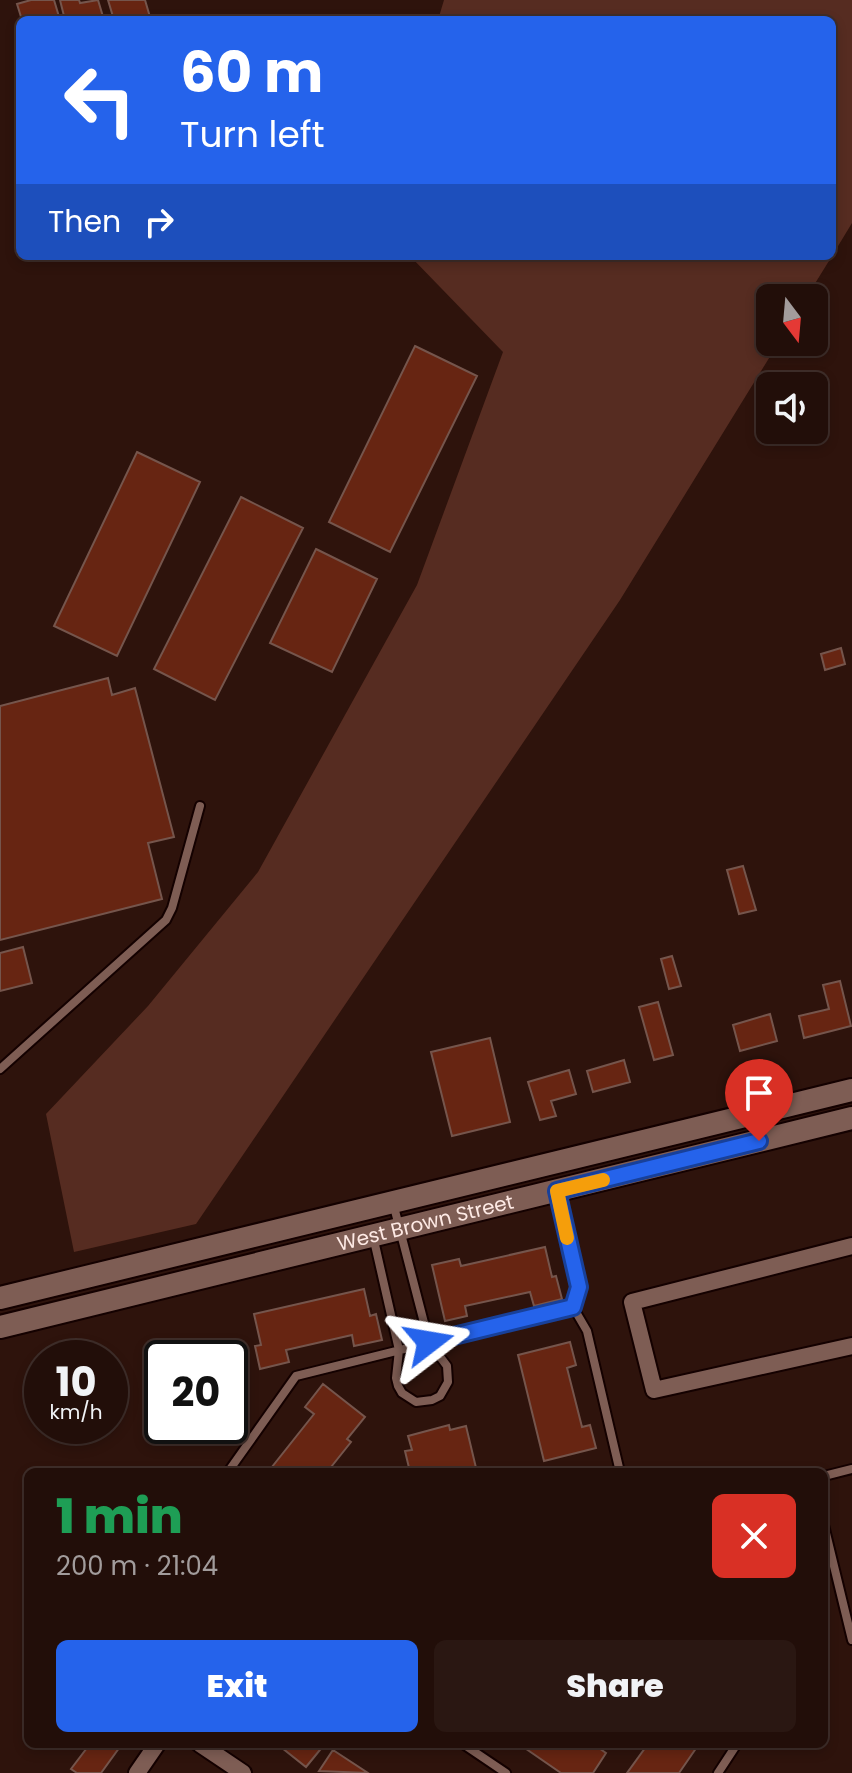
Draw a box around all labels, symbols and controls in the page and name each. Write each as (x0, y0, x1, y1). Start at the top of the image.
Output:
text: 60 m (180, 33, 323, 112)
icon: left (48, 48, 152, 152)
text: Turn left (180, 109, 325, 160)
text: Then (48, 200, 121, 243)
icon: right (137, 200, 181, 244)
north arrow (756, 284, 828, 356)
map controls (756, 284, 828, 444)
button: sound (756, 372, 828, 444)
pin (725, 1059, 793, 1141)
icon: arrive (737, 1071, 781, 1115)
street label: West Brown Street (334, 1188, 516, 1258)
position arrow (387, 1300, 471, 1384)
speed limit sign: 20 (144, 1340, 248, 1444)
text: 10 (55, 1354, 97, 1410)
text: km/h (49, 1398, 103, 1426)
text: 1 min (56, 1483, 183, 1550)
button: close (712, 1494, 796, 1578)
text: 200 m · 21:04 (56, 1548, 218, 1584)
button: Exit (56, 1640, 418, 1732)
button: Share (434, 1640, 796, 1732)

